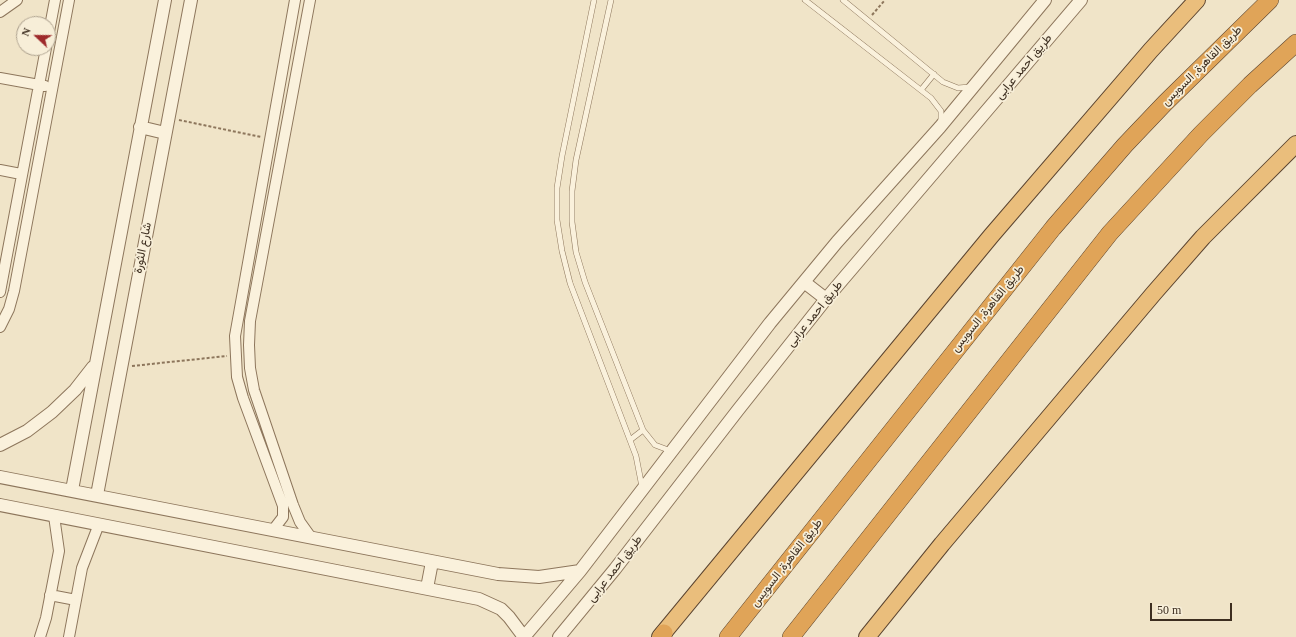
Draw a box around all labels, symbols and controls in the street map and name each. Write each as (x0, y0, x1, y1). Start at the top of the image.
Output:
north arrow (16, 16, 56, 56)
street label: طريق القاهرة, السويس (1159, 23, 1245, 109)
text: N (19, 26, 33, 38)
street label: طريق احمد عرابى (993, 31, 1055, 103)
street label: شارع الثورة (131, 221, 155, 275)
street label: طريق القاهرة, السويس (949, 263, 1027, 355)
street label: طريق احمد عرابى (784, 278, 846, 350)
street label: طريق القاهرة, السويس (748, 516, 826, 610)
street label: طريق احمد عرابى (584, 533, 646, 605)
scale bar (1152, 595, 1234, 621)
text: 50 m (1157, 603, 1181, 617)

